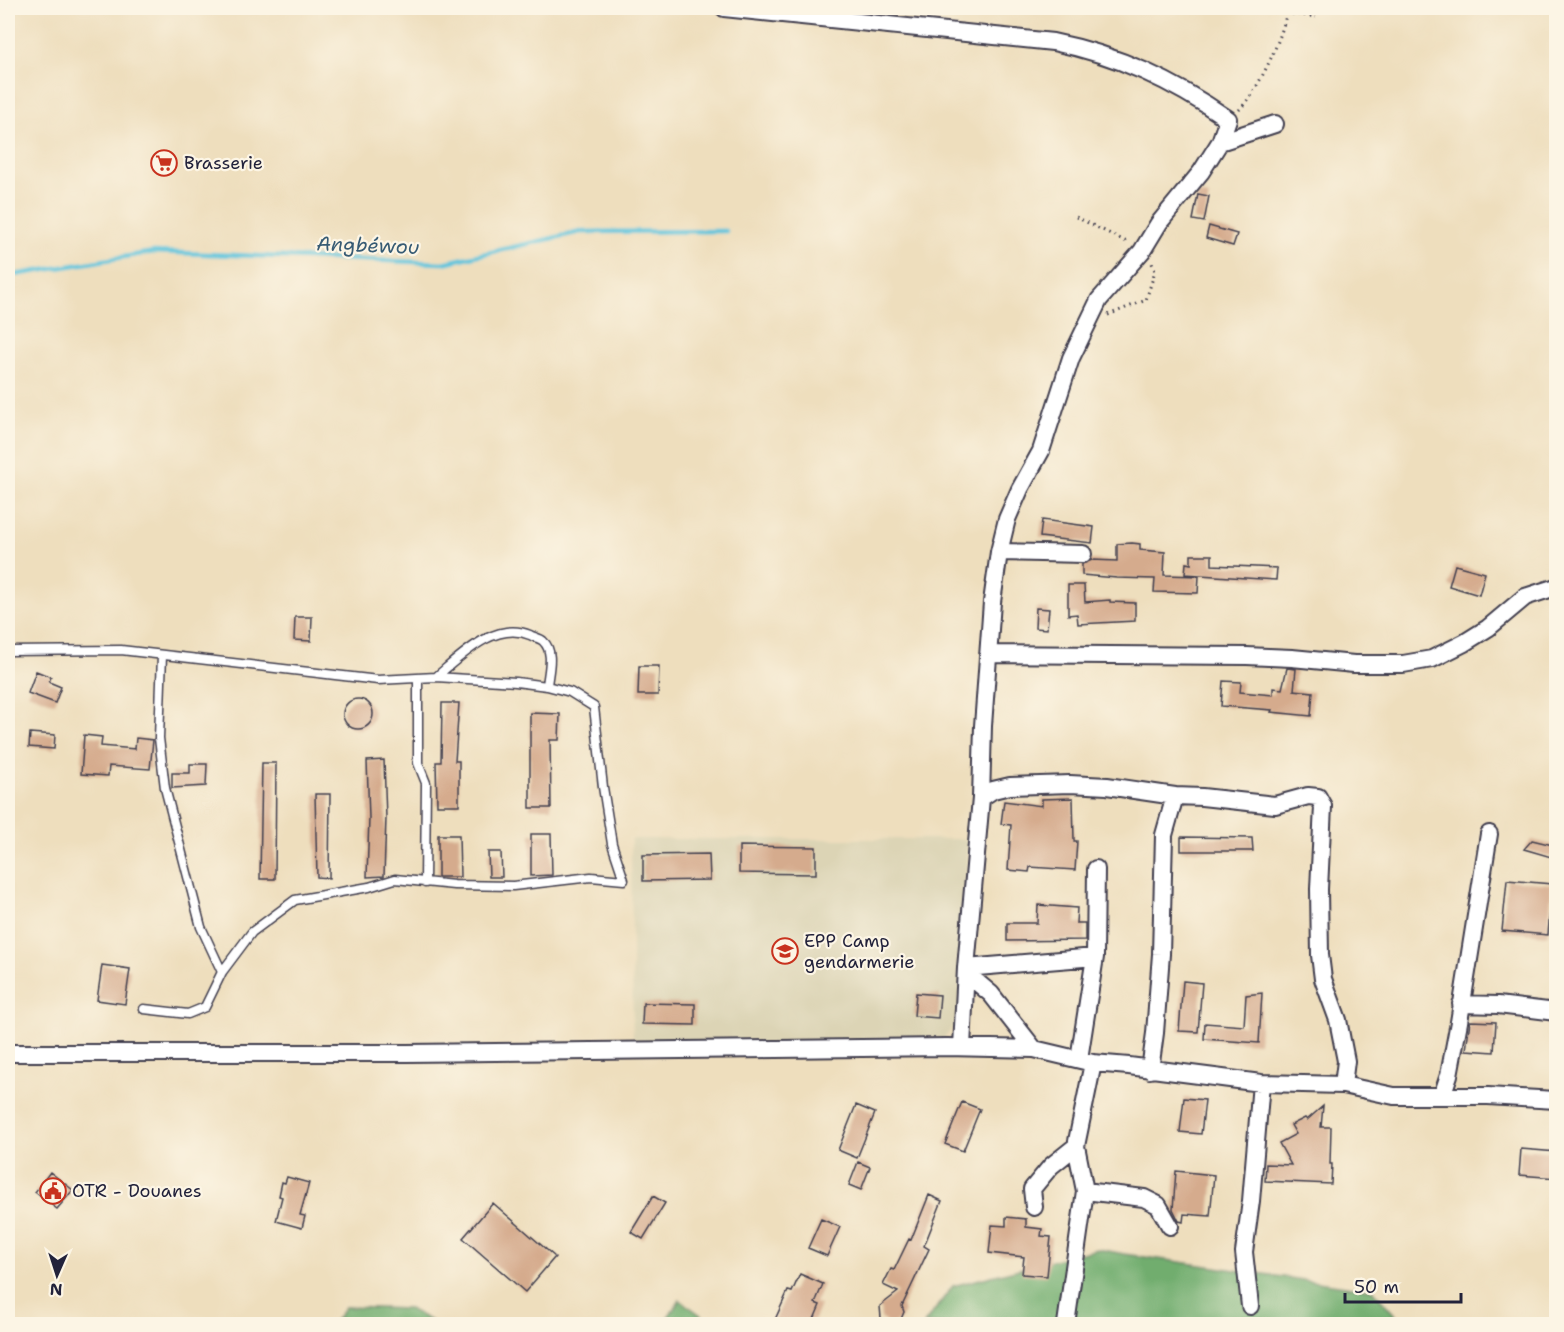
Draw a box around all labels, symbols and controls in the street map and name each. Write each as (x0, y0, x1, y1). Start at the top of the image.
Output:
supermarket icon: Brasserie (149, 148, 179, 178)
place label: Brasserie (184, 151, 263, 175)
water label: Angbéwou (316, 230, 420, 260)
place label: EPP Camp gendarmerie (804, 929, 914, 974)
school or university icon: EPP Camp gendarmerie (770, 936, 800, 966)
public building icon: OTR - Douanes (38, 1176, 68, 1206)
place label: OTR - Douanes (72, 1179, 202, 1203)
north arrow (27, 1245, 87, 1305)
scale bar (1345, 1266, 1460, 1304)
text: 50 m (1354, 1275, 1399, 1299)
text: N (49, 1279, 63, 1300)

